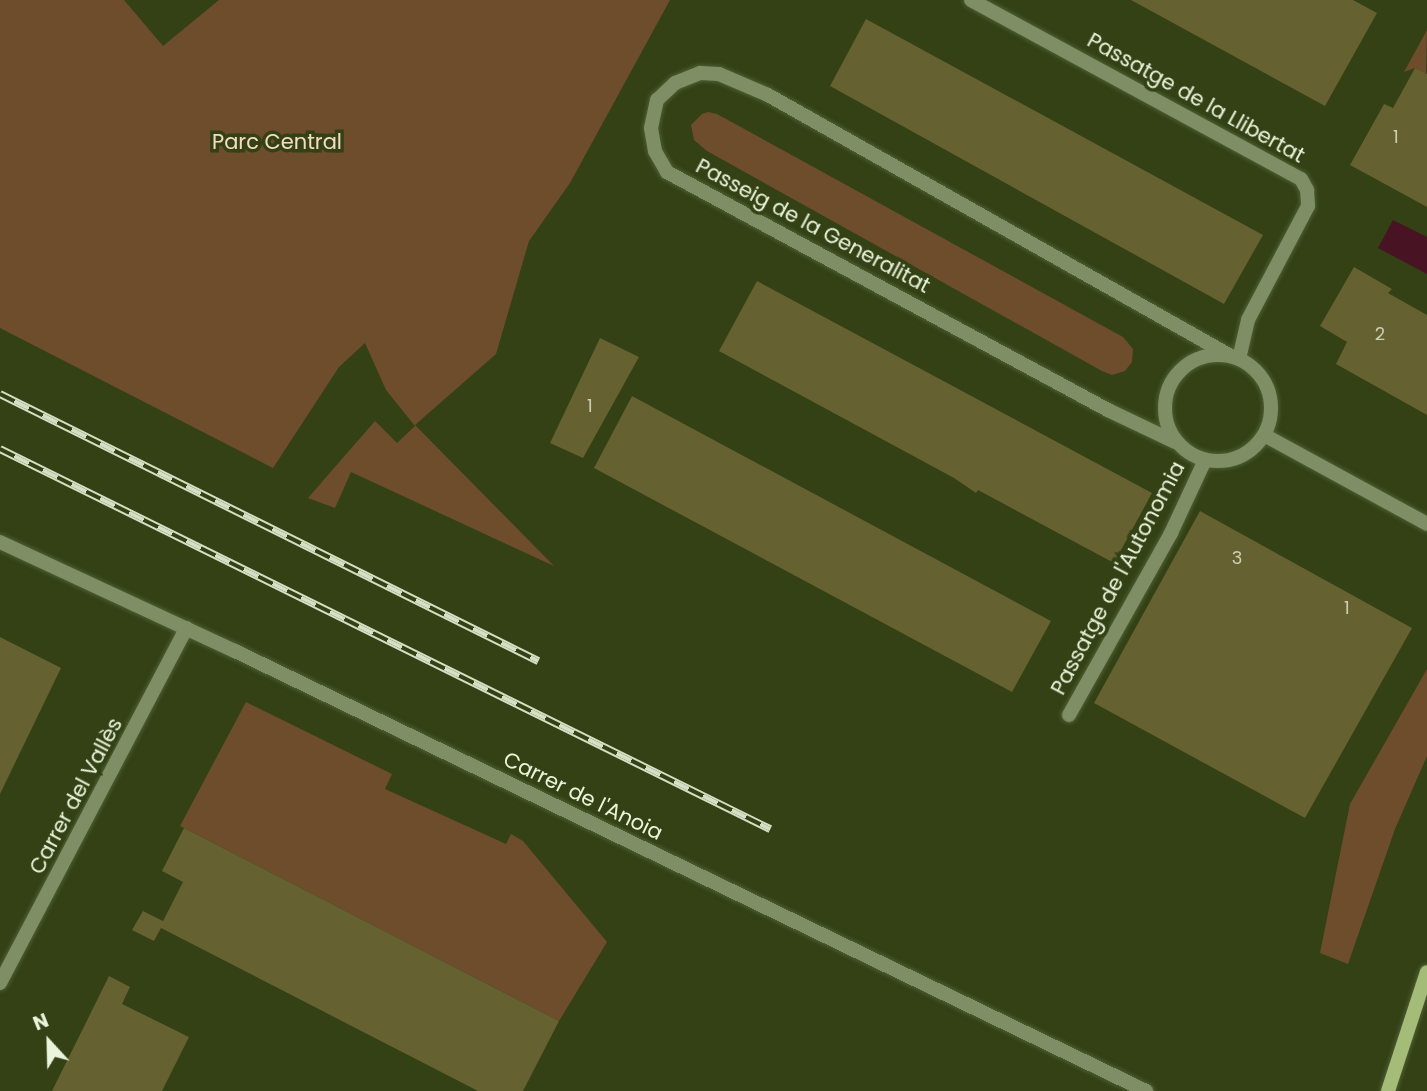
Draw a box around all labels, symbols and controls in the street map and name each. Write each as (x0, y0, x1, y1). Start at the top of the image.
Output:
street label: Passatge de la Llibertat (1083, 28, 1309, 168)
house number: 1 (1393, 126, 1399, 148)
park label: Parc Central (212, 129, 342, 155)
street label: Passeig de la Generalitat (692, 153, 934, 299)
house number: 2 (1375, 323, 1385, 345)
house number: 1 (587, 395, 593, 417)
street label: Passatge de l'Autonomia (1046, 457, 1190, 699)
house number: 3 (1232, 547, 1242, 569)
house number: 1 (1344, 597, 1350, 619)
street label: Carrer del Vallès (24, 714, 128, 878)
street label: Carrer de l'Anoia (499, 746, 667, 846)
north arrow (14, 1007, 84, 1077)
text: N (29, 1007, 53, 1037)

